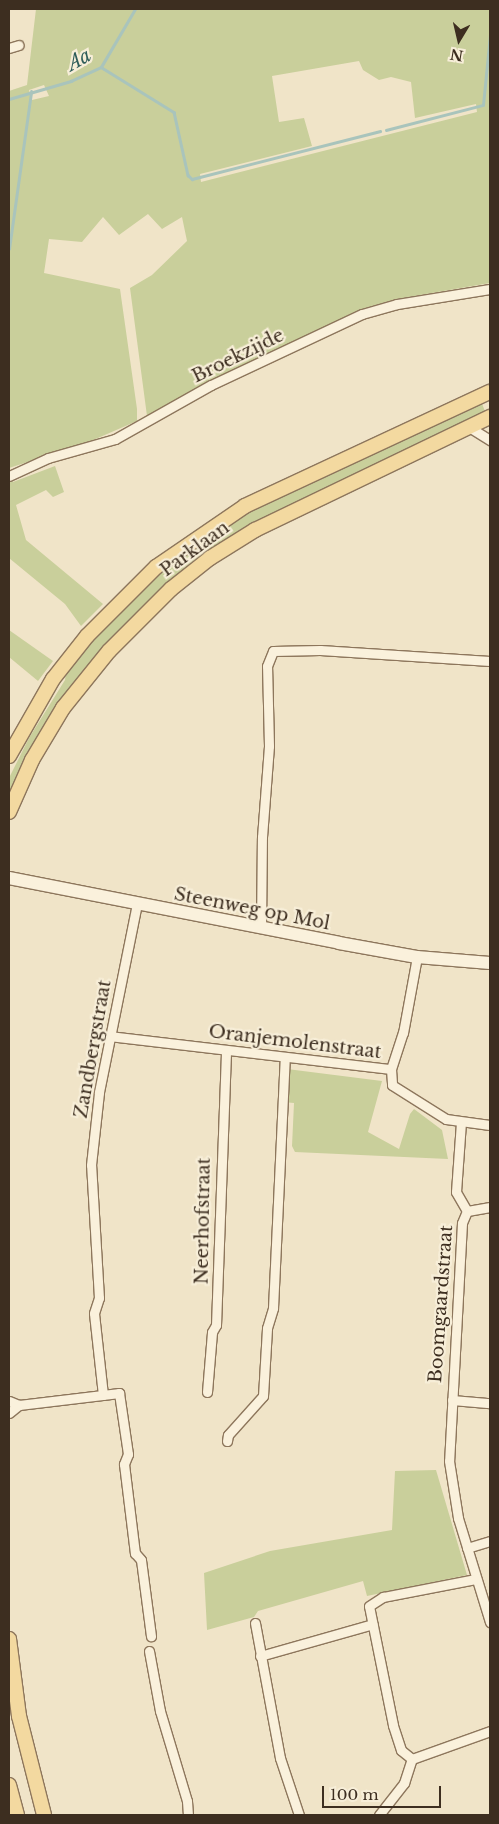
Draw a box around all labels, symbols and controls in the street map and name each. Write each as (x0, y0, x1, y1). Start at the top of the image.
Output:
north arrow (434, 15, 484, 65)
water label: Aa (63, 44, 95, 76)
text: N (449, 45, 465, 65)
street label: Broekzijde (189, 324, 287, 388)
street label: Parklaan (156, 517, 234, 581)
street label: Steenweg op Mol (172, 883, 332, 935)
street label: Zandbergstraat (70, 978, 116, 1120)
street label: Oranjemolenstraat (207, 1021, 383, 1063)
street label: Neerhofstraat (191, 1157, 215, 1285)
street label: Boomgaardstraat (425, 1224, 457, 1384)
scale bar (324, 1776, 443, 1808)
text: 100 m (330, 1785, 379, 1804)

